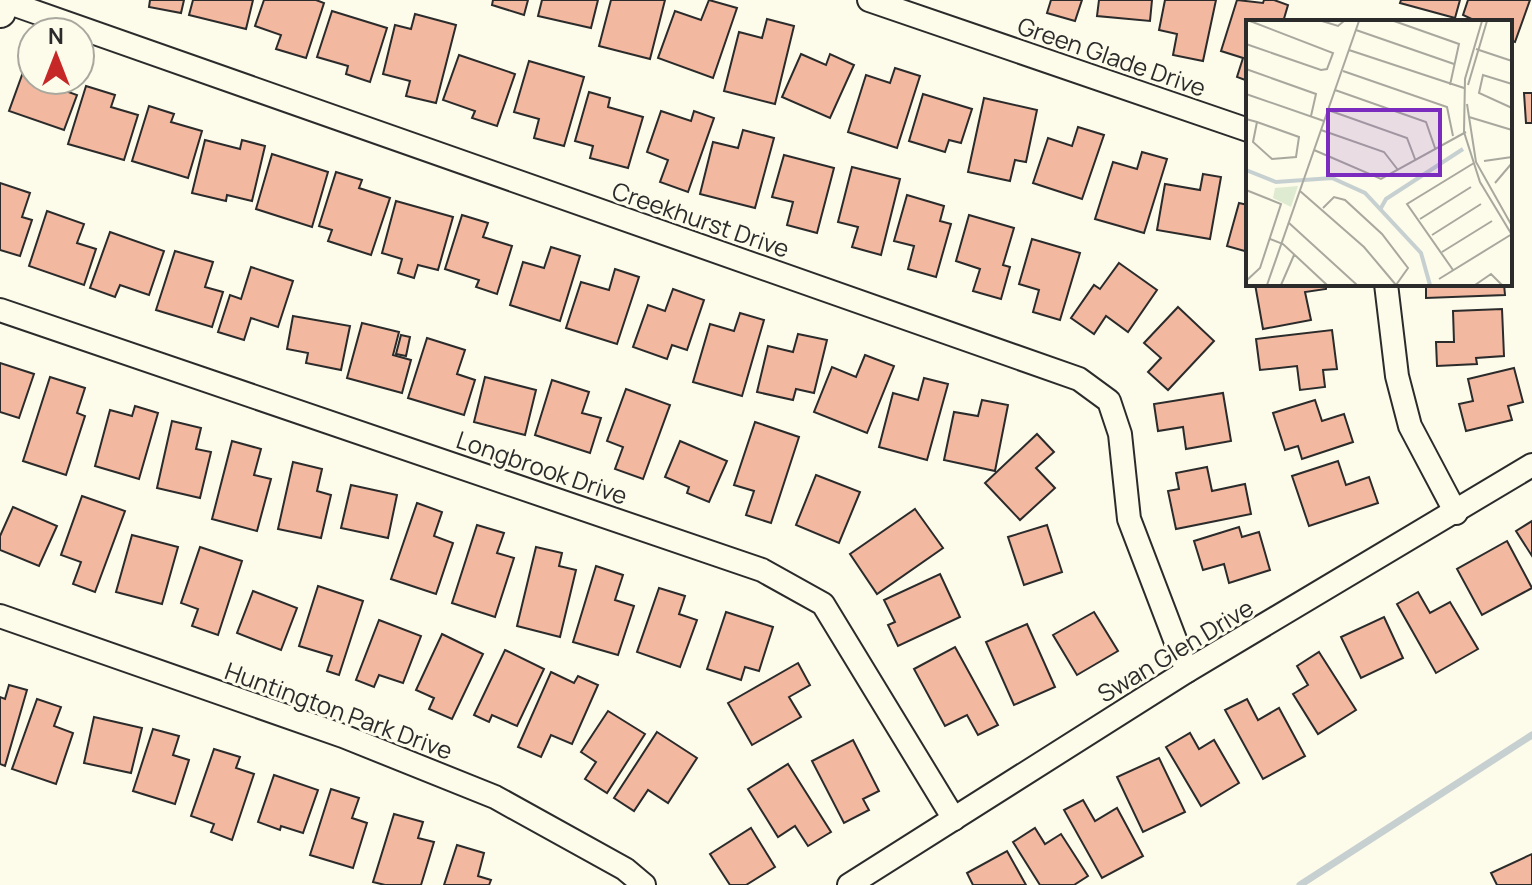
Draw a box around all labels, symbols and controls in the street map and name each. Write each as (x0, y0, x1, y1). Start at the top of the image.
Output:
street label: Green Glade Drive (1013, 8, 1211, 104)
north arrow (16, 16, 96, 96)
inset map (1246, 20, 1512, 286)
text: N (48, 21, 64, 51)
street label: Creekhurst Drive (608, 173, 794, 265)
street label: Longbrook Drive (452, 422, 632, 512)
street label: Swan Glen Drive (1091, 590, 1259, 710)
street label: Huntington Park Drive (221, 653, 457, 767)

